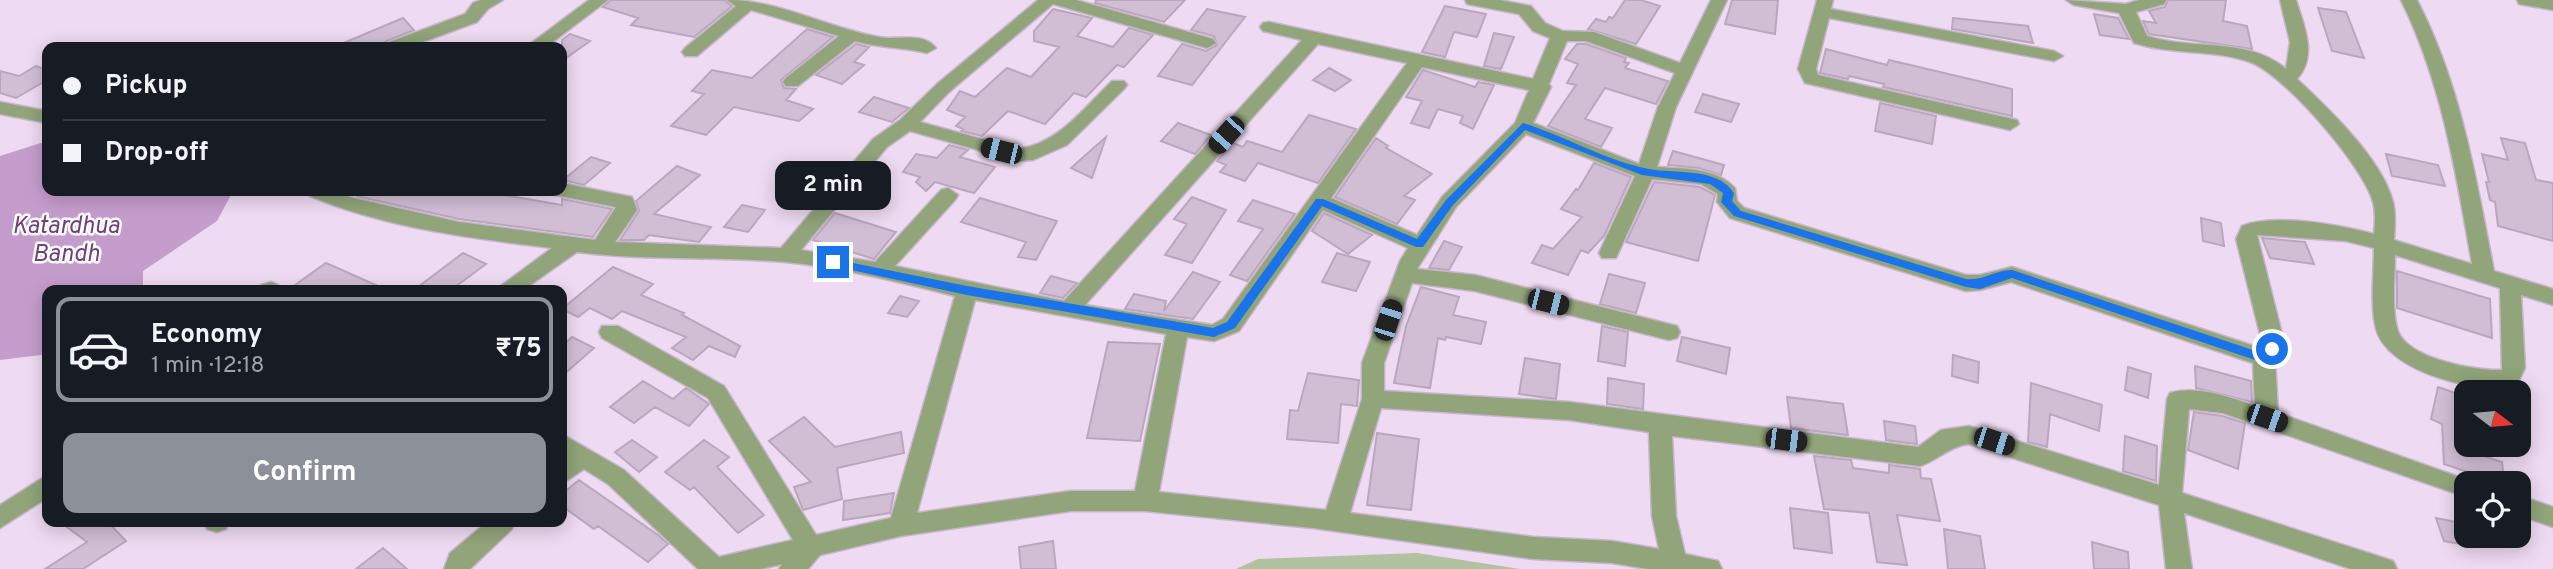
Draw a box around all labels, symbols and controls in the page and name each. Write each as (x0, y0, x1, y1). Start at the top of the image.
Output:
text: Pickup (105, 70, 188, 103)
car (1205, 112, 1248, 158)
car (979, 136, 1024, 166)
text: Drop-off (105, 137, 208, 170)
callout: 2 min (775, 160, 891, 210)
text: 2 min (803, 171, 863, 200)
water label: Katardhua Bandh (12, 212, 120, 270)
route end (817, 246, 849, 278)
car (1526, 287, 1571, 317)
car (1372, 297, 1405, 343)
icon: car (67, 318, 130, 381)
text: Economy (151, 319, 262, 352)
text: ₹75 (495, 333, 542, 366)
route start (2256, 333, 2288, 365)
text: 1 min · 12:18 (151, 352, 265, 381)
north arrow (2454, 380, 2530, 457)
map controls (2454, 380, 2531, 548)
car (2244, 401, 2291, 435)
car (1971, 425, 2018, 457)
car (1764, 427, 1809, 453)
button: Confirm (63, 433, 546, 513)
button: locate (2454, 471, 2531, 548)

